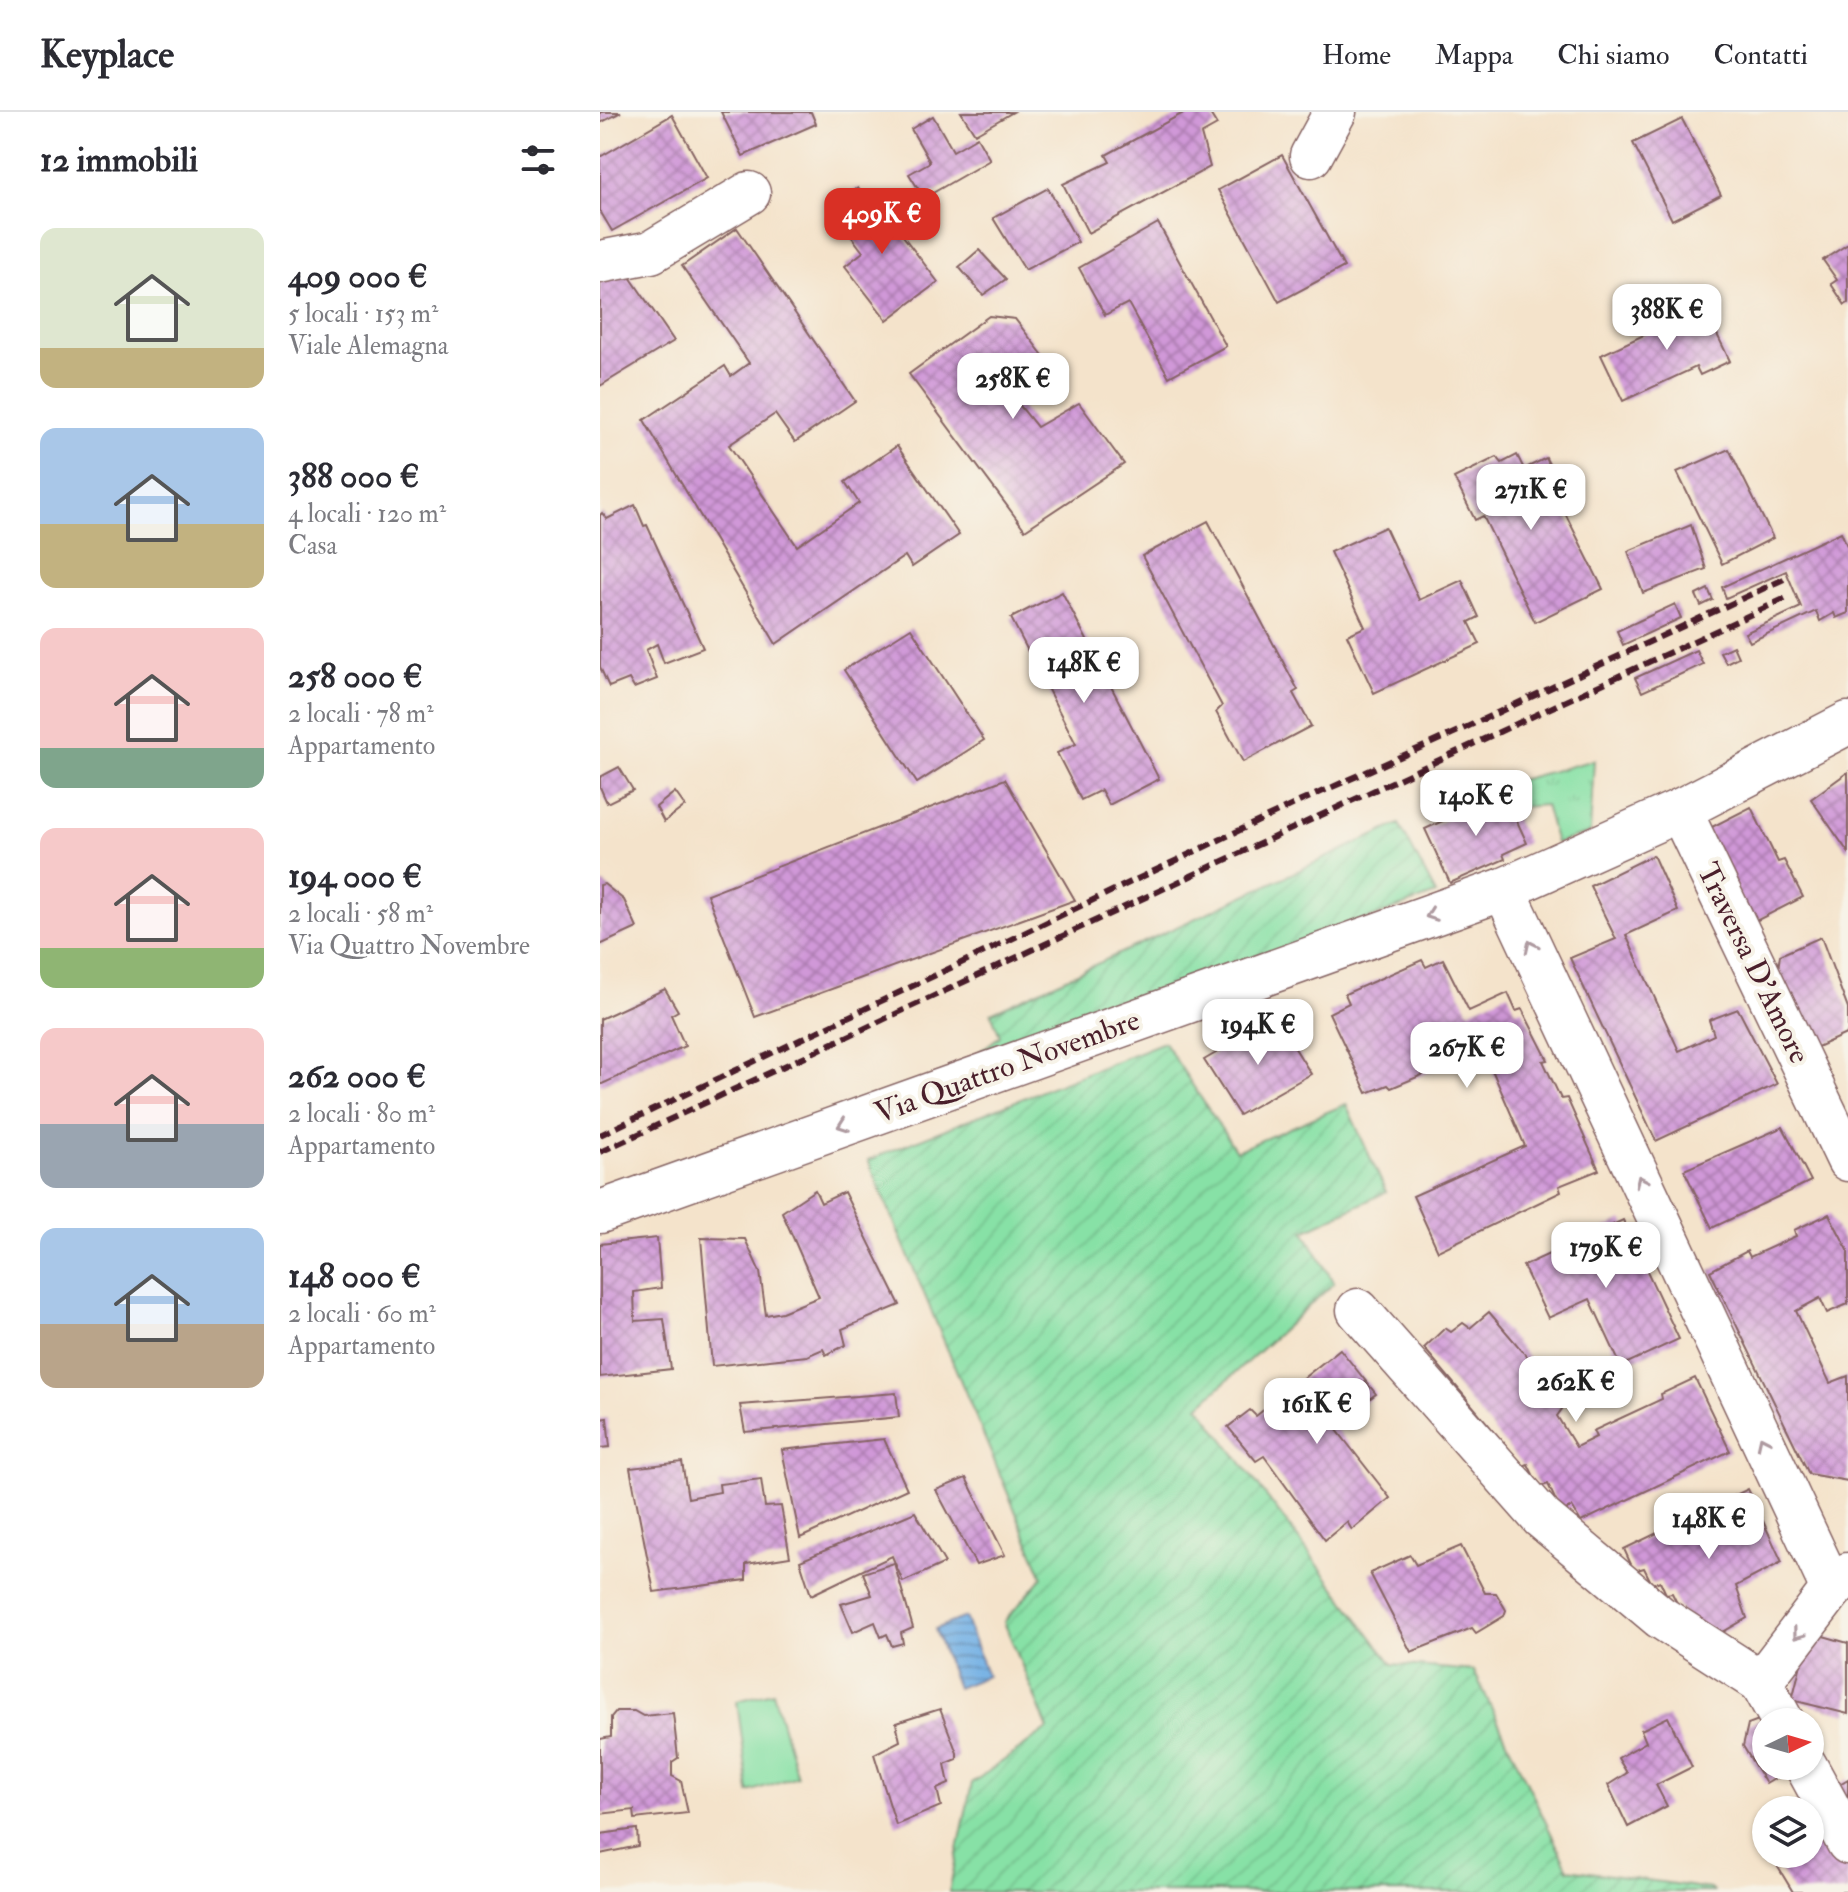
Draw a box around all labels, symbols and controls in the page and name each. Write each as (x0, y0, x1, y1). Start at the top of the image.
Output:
text: Keyplace (40, 31, 174, 79)
text: Home (1322, 38, 1391, 73)
text: Mappa (1435, 38, 1513, 73)
text: Chi siamo (1557, 38, 1670, 73)
text: Contatti (1714, 38, 1808, 73)
icon: filters (516, 138, 560, 182)
text: 12 immobili (40, 139, 198, 182)
pin: 409K € (817, 188, 947, 256)
text: 409K € (842, 198, 922, 230)
text: 409 000 € (288, 255, 428, 298)
icon: home (104, 260, 200, 356)
pin: 388K € (1602, 284, 1732, 352)
text: 388K € (1630, 294, 1704, 326)
text: 5 locali · 153 m² (288, 298, 438, 330)
text: Viale Alemagna (288, 330, 449, 362)
pin: 258K € (948, 353, 1078, 421)
text: 258K € (975, 363, 1051, 395)
text: 388 000 € (288, 455, 419, 498)
icon: home (104, 460, 200, 556)
pin: 271K € (1466, 464, 1596, 532)
text: 271K € (1494, 474, 1568, 506)
text: 4 locali · 120 m² (288, 498, 446, 530)
text: Casa (288, 530, 337, 562)
pin: 148K € (1019, 637, 1149, 705)
text: 148K € (1047, 647, 1121, 679)
text: 258 000 € (288, 655, 423, 698)
icon: home (104, 660, 200, 756)
text: 2 locali · 78 m² (288, 698, 434, 730)
text: Appartamento (288, 730, 435, 762)
pin: 140K € (1411, 770, 1541, 838)
text: 140K € (1438, 780, 1514, 812)
text: 194 000 € (288, 855, 422, 898)
street label: Traversa D'Amore (1689, 857, 1818, 1070)
icon: home (104, 860, 200, 956)
text: 2 locali · 58 m² (288, 898, 433, 930)
one-way arrow (1425, 906, 1439, 922)
text: Via Quattro Novembre (288, 930, 530, 962)
one-way arrow (1525, 939, 1541, 954)
pin: 194K € (1193, 999, 1323, 1067)
street label: Via Quattro Novembre (870, 1001, 1145, 1132)
text: 194K € (1220, 1009, 1296, 1041)
pin: 267K € (1402, 1022, 1532, 1090)
text: 267K € (1428, 1032, 1506, 1064)
text: 262 000 € (288, 1055, 426, 1098)
icon: home (104, 1060, 200, 1156)
text: 2 locali · 80 m² (288, 1098, 435, 1130)
one-way arrow (837, 1115, 851, 1132)
text: Appartamento (288, 1130, 435, 1162)
one-way arrow (1635, 1175, 1651, 1189)
pin: 179K € (1541, 1222, 1671, 1290)
text: 179K € (1569, 1232, 1643, 1264)
text: 148 000 € (288, 1255, 421, 1298)
icon: home (104, 1260, 200, 1356)
text: 2 locali · 60 m² (288, 1298, 436, 1330)
text: Appartamento (288, 1330, 435, 1362)
pin: 262K € (1511, 1356, 1641, 1424)
text: 262K € (1537, 1366, 1615, 1398)
pin: 161K € (1252, 1378, 1382, 1446)
text: 161K € (1282, 1388, 1352, 1420)
one-way arrow (1757, 1436, 1773, 1450)
pin: 148K € (1644, 1493, 1774, 1561)
text: 148K € (1672, 1503, 1746, 1535)
one-way arrow (1793, 1625, 1807, 1639)
north arrow (1752, 1708, 1824, 1780)
map controls (1752, 1708, 1824, 1868)
button: layers (1752, 1796, 1824, 1868)

